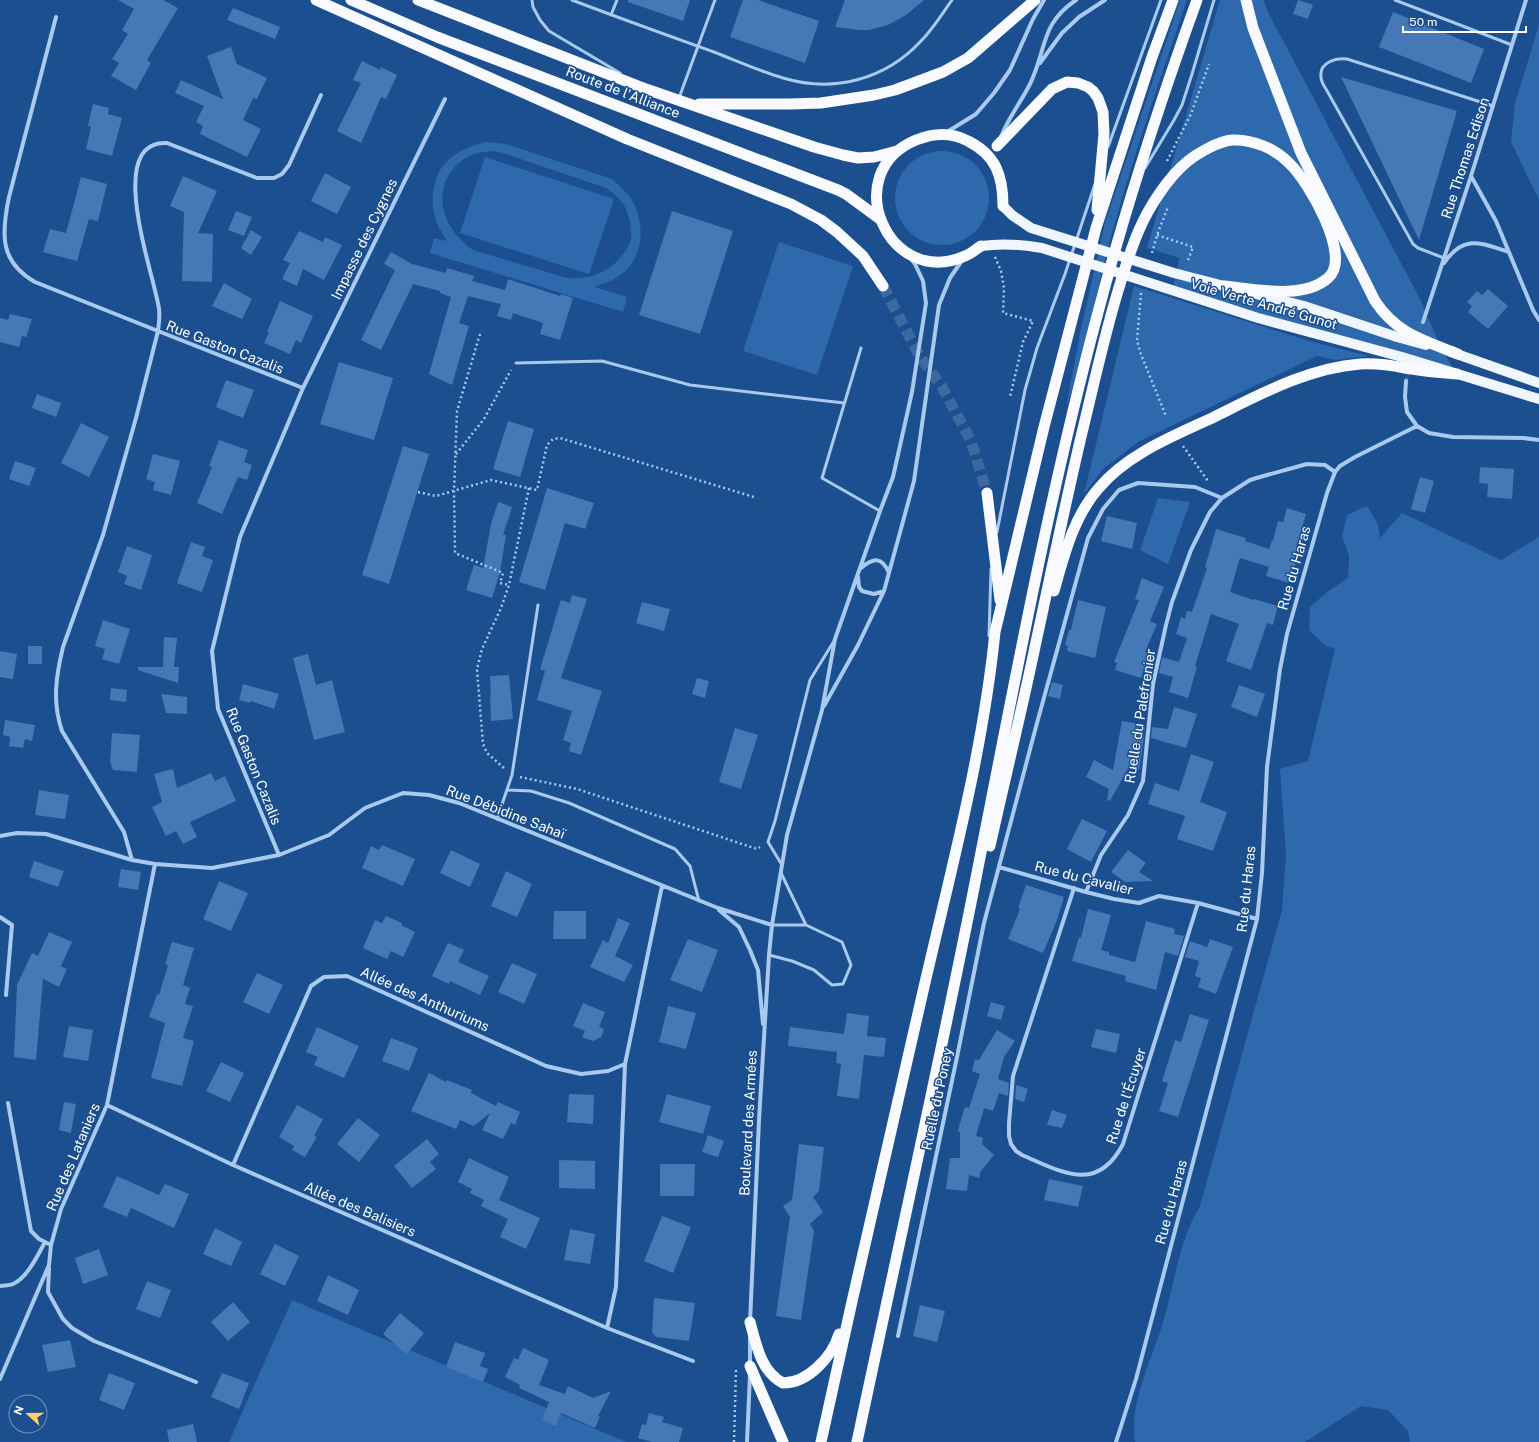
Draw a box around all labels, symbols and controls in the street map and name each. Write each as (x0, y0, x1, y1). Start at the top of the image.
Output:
scale bar (1403, 8, 1526, 34)
text: 50 m (1409, 15, 1437, 29)
street label: Route de l'Alliance (564, 63, 682, 121)
street label: Rue Thomas Edison (1438, 95, 1492, 221)
street label: Impasse des Cygnes (328, 176, 400, 302)
street label: Voie Verte André Gunot (1189, 275, 1339, 333)
street label: Rue Gaston Cazalis (164, 317, 286, 377)
street label: Rue du Haras (1274, 524, 1314, 612)
street label: Ruelle du Palefrenier (1121, 648, 1159, 784)
street label: Rue Gaston Cazalis (223, 705, 285, 827)
street label: Rue Débidine Sahaï (444, 782, 569, 842)
street label: Rue du Haras (1234, 845, 1258, 933)
street label: Rue du Cavalier (1033, 858, 1135, 898)
street label: Allée des Anthuriums (358, 963, 492, 1035)
street label: Ruelle du Poney (918, 1046, 956, 1152)
street label: Rue de l'Écuyer (1102, 1046, 1149, 1146)
street label: Boulevard des Armées (736, 1050, 760, 1196)
street label: Rue des Lataniers (43, 1101, 103, 1213)
street label: Rue du Haras (1152, 1158, 1190, 1246)
street label: Allée des Balisiers (302, 1178, 418, 1240)
north arrow (8, 1394, 48, 1434)
text: N (12, 1404, 26, 1417)

